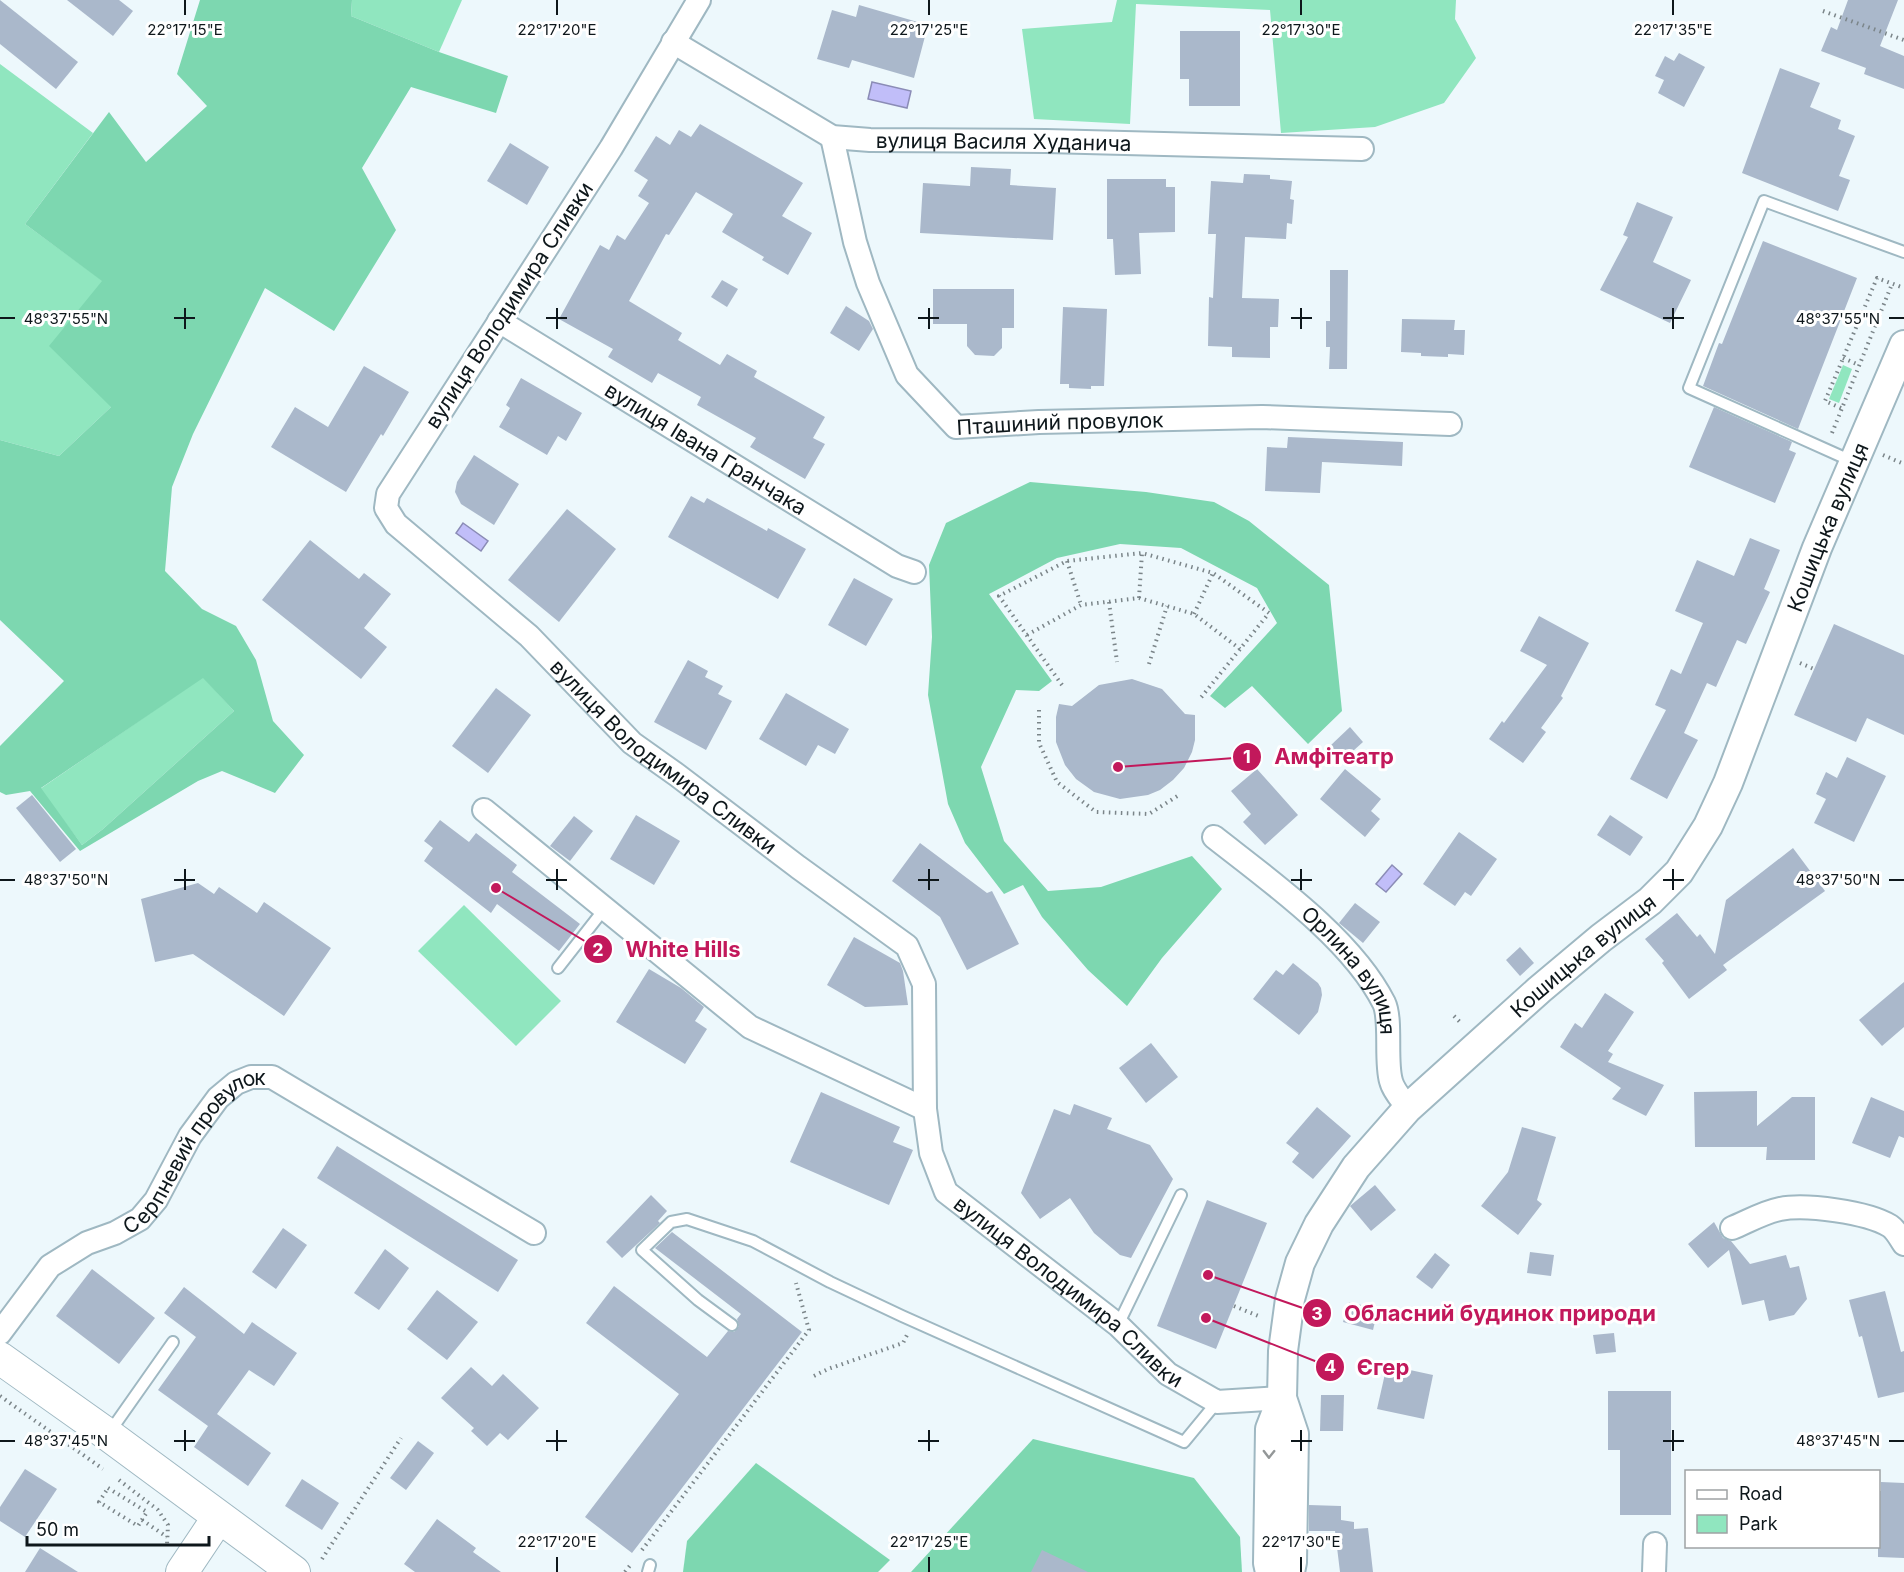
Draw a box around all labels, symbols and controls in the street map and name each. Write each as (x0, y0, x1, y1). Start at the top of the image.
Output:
text: 22°17'15"E (147, 20, 223, 39)
text: 22°17'20"E (518, 20, 596, 39)
text: 22°17'25"E (890, 20, 968, 39)
text: 22°17'30"E (1262, 20, 1340, 39)
text: 22°17'35"E (1634, 20, 1712, 39)
street label: вулиця Василя Худанича (876, 128, 1132, 156)
street label: вулиця Володимира Сливки (420, 177, 598, 433)
text: 48°37'55"N (24, 309, 108, 328)
text: 48°37'55"N (1796, 309, 1880, 328)
street label: вулиця Івана Гранчака (601, 377, 811, 520)
street label: Пташиний провулок (956, 407, 1164, 439)
street label: Кошицька вулиця (1782, 439, 1873, 615)
street label: вулиця Володимира Сливки (546, 654, 782, 859)
callout: Амфітеатр (1232, 737, 1405, 777)
text: Амфітеатр (1274, 743, 1394, 769)
text: 1 (1243, 746, 1251, 767)
text: 48°37'50"N (24, 870, 108, 889)
text: 48°37'50"N (1796, 870, 1880, 889)
street label: Кошицька вулиця (1505, 889, 1660, 1022)
street label: Орлина вулиця (1297, 900, 1401, 1035)
callout: White Hills (583, 929, 753, 969)
text: White Hills (625, 936, 741, 962)
text: 2 (592, 939, 604, 960)
street label: Серпневий провулок (118, 1064, 266, 1239)
street label: вулиця Володимира Сливки (949, 1190, 1187, 1392)
callout: Обласний будинок природи (1302, 1293, 1668, 1333)
text: Обласний будинок природи (1344, 1300, 1656, 1326)
text: 3 (1311, 1303, 1323, 1324)
callout: Єгер (1315, 1347, 1422, 1387)
text: Єгер (1357, 1354, 1409, 1380)
text: 4 (1324, 1356, 1336, 1377)
text: 48°37'45"N (24, 1431, 108, 1450)
text: 48°37'45"N (1796, 1431, 1880, 1450)
one-way arrow (1263, 1449, 1275, 1458)
legend (1685, 1470, 1880, 1548)
text: Road (1739, 1483, 1782, 1504)
scale bar (27, 1509, 208, 1547)
text: Park (1739, 1513, 1778, 1534)
text: 50 m (36, 1519, 79, 1540)
text: 22°17'20"E (518, 1532, 596, 1551)
text: 22°17'25"E (890, 1532, 968, 1551)
text: 22°17'30"E (1262, 1532, 1340, 1551)

